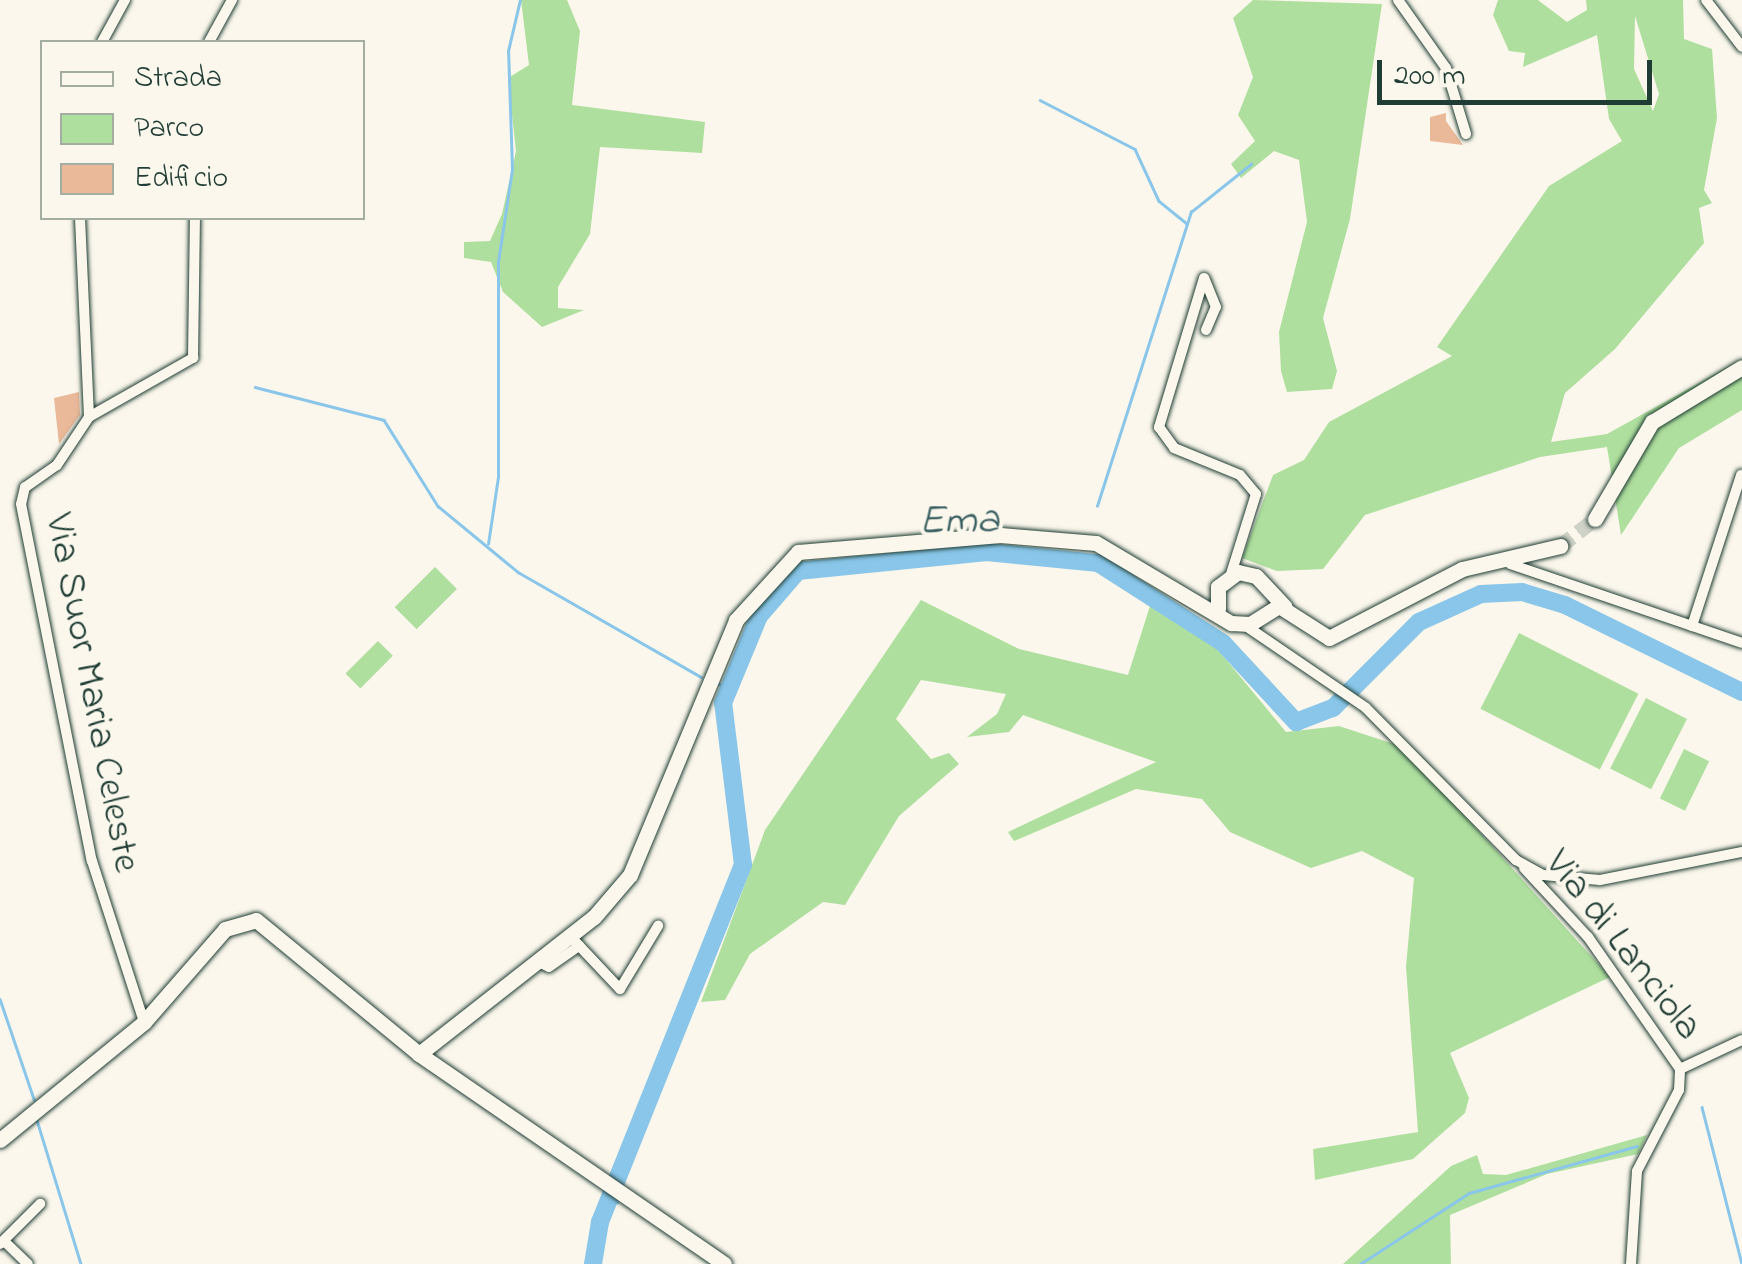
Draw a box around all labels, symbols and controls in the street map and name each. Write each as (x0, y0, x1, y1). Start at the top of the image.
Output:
legend (40, 40, 365, 220)
scale bar (1382, 40, 1657, 102)
text: 200 m (1394, 55, 1466, 99)
text: Strada (134, 57, 222, 101)
text: Parco (134, 107, 204, 151)
text: Edificio (134, 157, 228, 201)
water label: Ema (918, 496, 1000, 548)
street label: Via Suor Maria Celeste (33, 509, 149, 877)
street label: Via di Lanciola (1533, 841, 1711, 1051)

